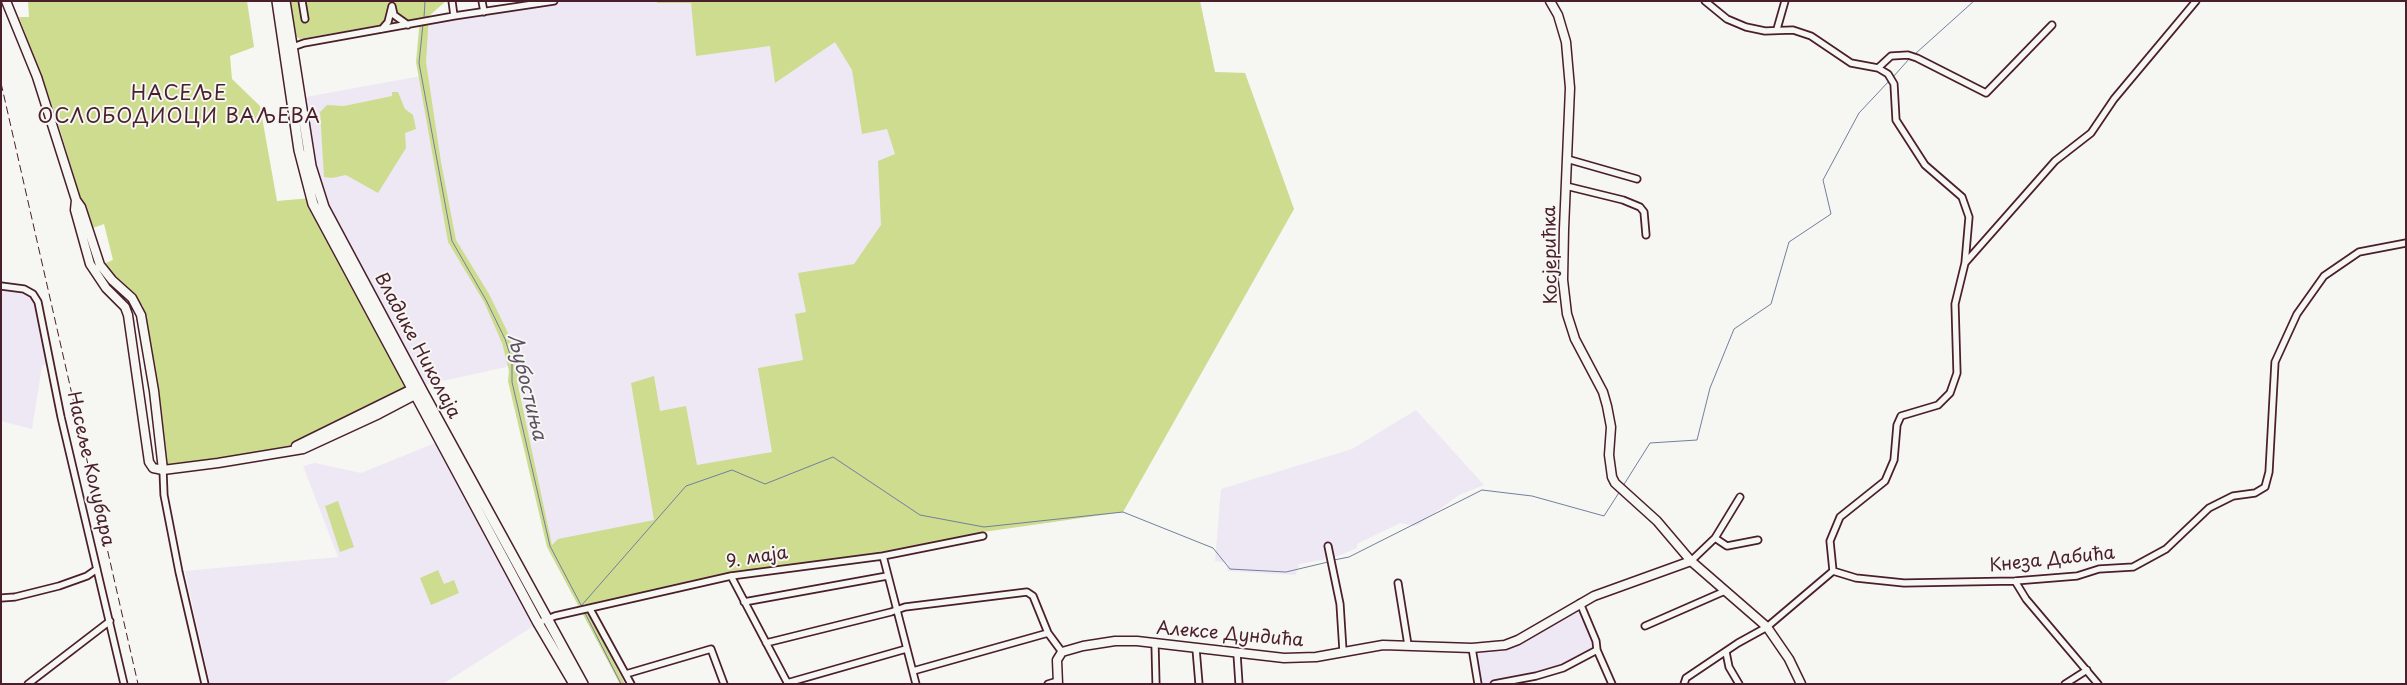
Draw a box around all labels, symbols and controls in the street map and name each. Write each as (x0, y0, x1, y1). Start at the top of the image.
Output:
district label: НАСЕЉЕ ОСЛОБОДИОЦИ ВАЉЕВА (34, 82, 324, 129)
street label: Косјерићка (1539, 205, 1563, 305)
street label: Владике Николаја (369, 269, 465, 423)
water label: Љубостиња (502, 331, 550, 443)
street label: Насеље Колубара (62, 390, 118, 548)
street label: 9. маја (725, 542, 789, 574)
street label: Кнеза Дабића (1988, 543, 2116, 577)
street label: Алексе Дундића (1156, 618, 1304, 652)

